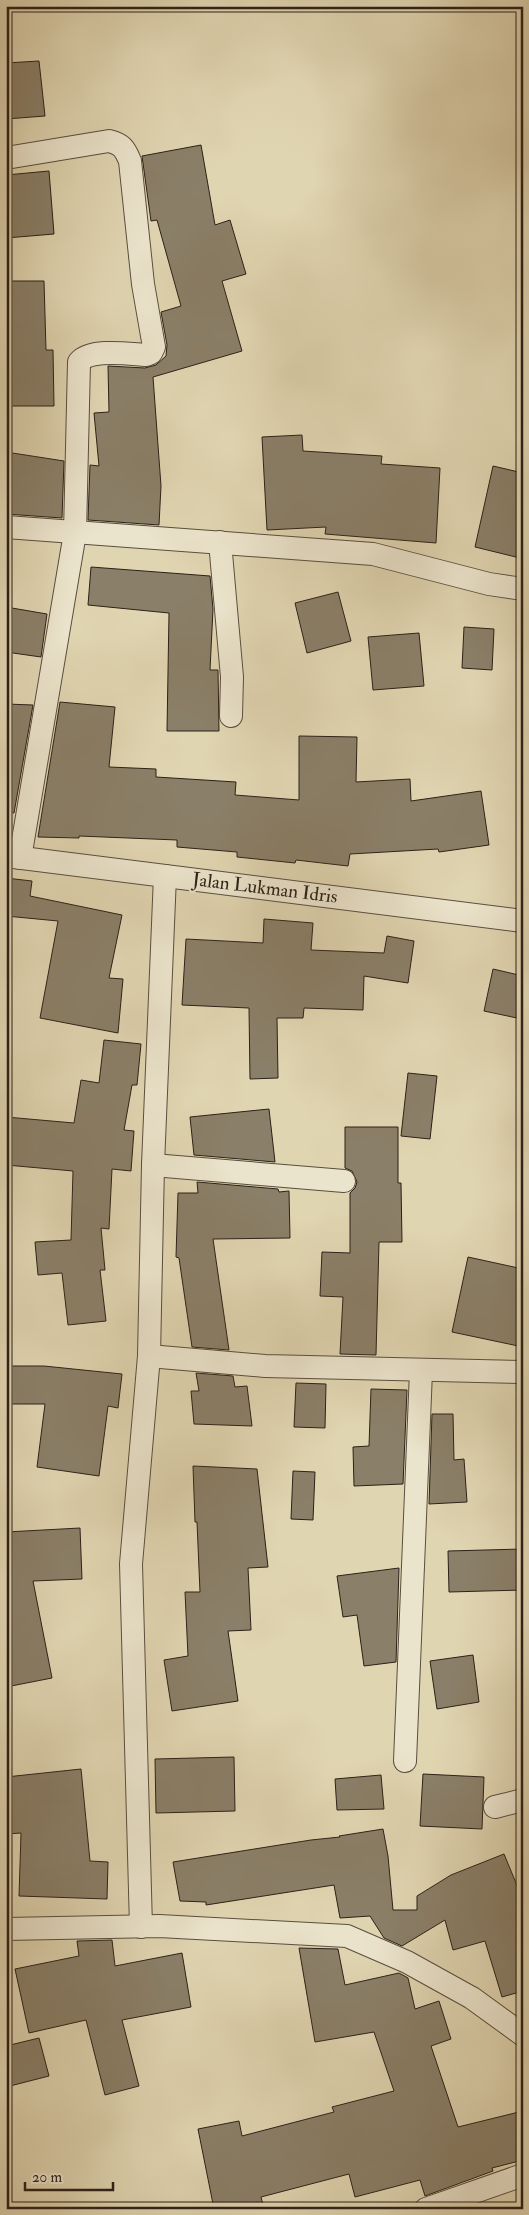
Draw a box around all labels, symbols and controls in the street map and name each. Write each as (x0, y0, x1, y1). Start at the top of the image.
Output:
street label: Jalan Lukman Idris (190, 867, 339, 909)
scale bar (25, 2160, 112, 2192)
text: 20 m (32, 2168, 62, 2187)

